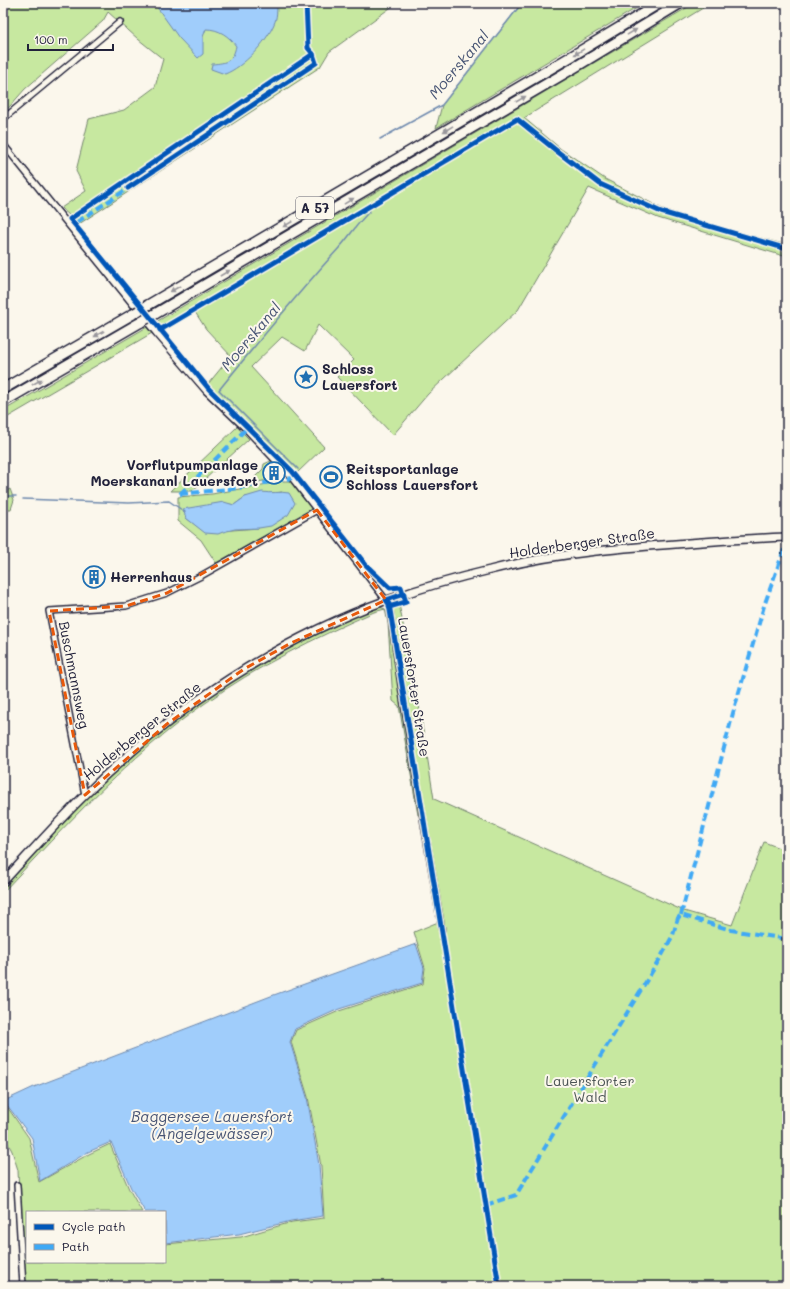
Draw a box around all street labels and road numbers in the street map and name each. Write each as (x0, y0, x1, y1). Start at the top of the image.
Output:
road number: A 57 (296, 197, 334, 219)
street label: Holderberger Straße (508, 523, 656, 562)
street label: Lauersforter Straße (394, 616, 435, 758)
street label: Buschmannsweg (55, 620, 94, 730)
street label: Holderberger Straße (79, 677, 205, 784)

